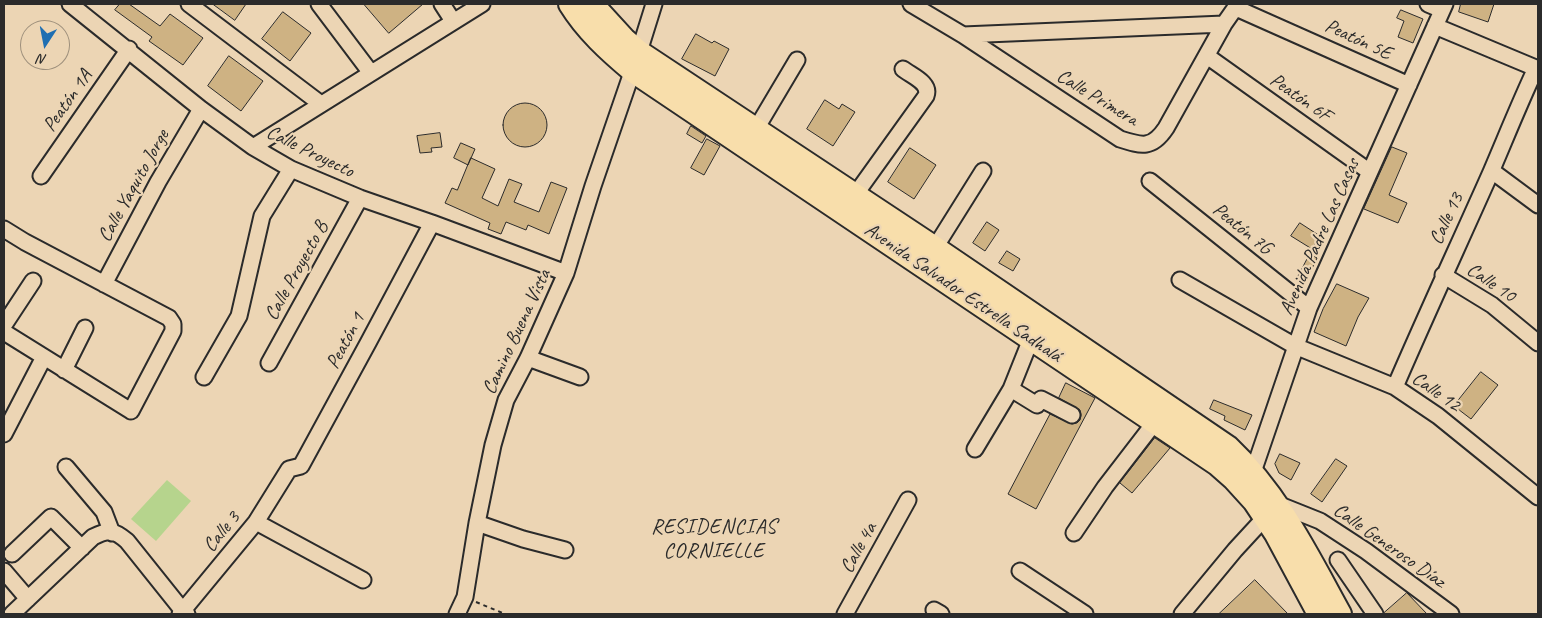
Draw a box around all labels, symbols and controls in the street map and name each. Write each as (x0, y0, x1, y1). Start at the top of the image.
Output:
street label: Peatón 5E (1321, 14, 1395, 66)
north arrow (20, 20, 70, 70)
text: N (36, 50, 48, 68)
street label: Calle Primera (1052, 64, 1142, 132)
street label: Peatón 1A (38, 65, 98, 137)
street label: Peatón 6F (1265, 68, 1335, 128)
street label: Calle Proyecto (262, 121, 358, 183)
street label: Calle Yaquito Jorge (93, 126, 175, 246)
street label: Avenida Padre Las Casas (1275, 155, 1365, 319)
street label: Calle 13 (1425, 189, 1469, 249)
street label: Peatón 7G (1207, 198, 1277, 260)
street label: Calle Proyecto B (260, 217, 334, 325)
street label: Avenida Salvador Estrella Sadhalá (860, 218, 1066, 368)
street label: Calle 10 (1462, 258, 1520, 308)
street label: Camino Buena Vista (478, 266, 556, 398)
street label: Peatón 1 (321, 309, 371, 373)
street label: Calle 12 (1407, 367, 1465, 417)
street label: Calle Generoso Díaz (1328, 499, 1450, 593)
street label: Calle 3 (198, 507, 246, 557)
district label: RESIDENCIAS CORNIELLE (650, 514, 778, 564)
street label: Calle 4a (835, 519, 883, 577)

